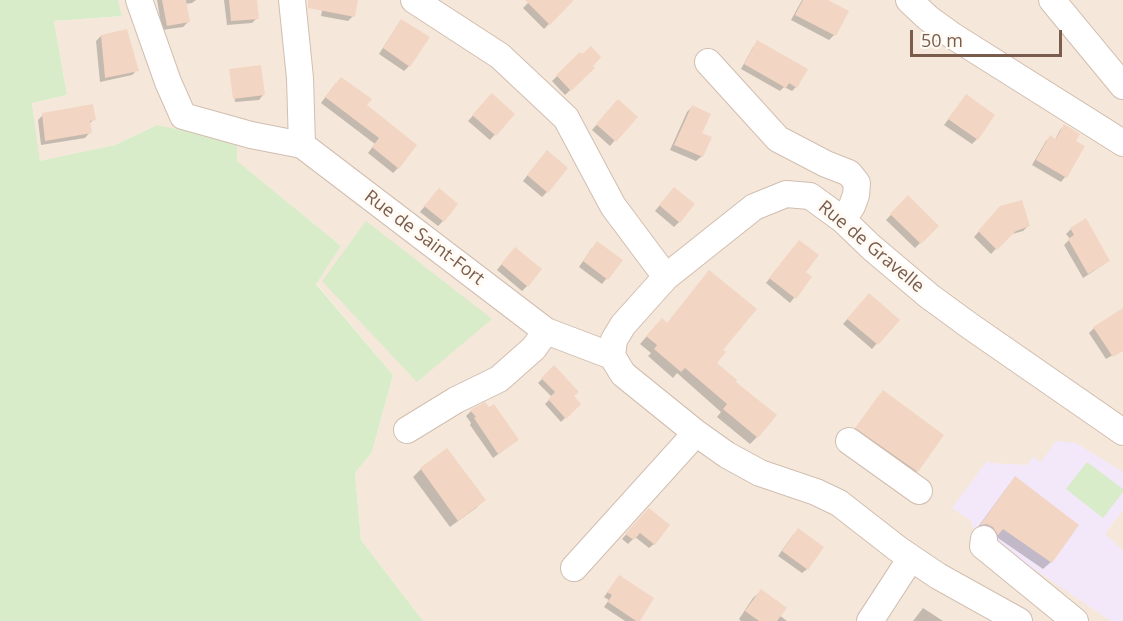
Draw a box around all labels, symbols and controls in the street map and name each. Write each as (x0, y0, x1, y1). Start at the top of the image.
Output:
scale bar (913, 18, 1064, 56)
text: 50 m (921, 28, 963, 52)
street label: Rue de Saint-Fort (360, 186, 488, 290)
street label: Rue de Gravelle (814, 196, 928, 298)

